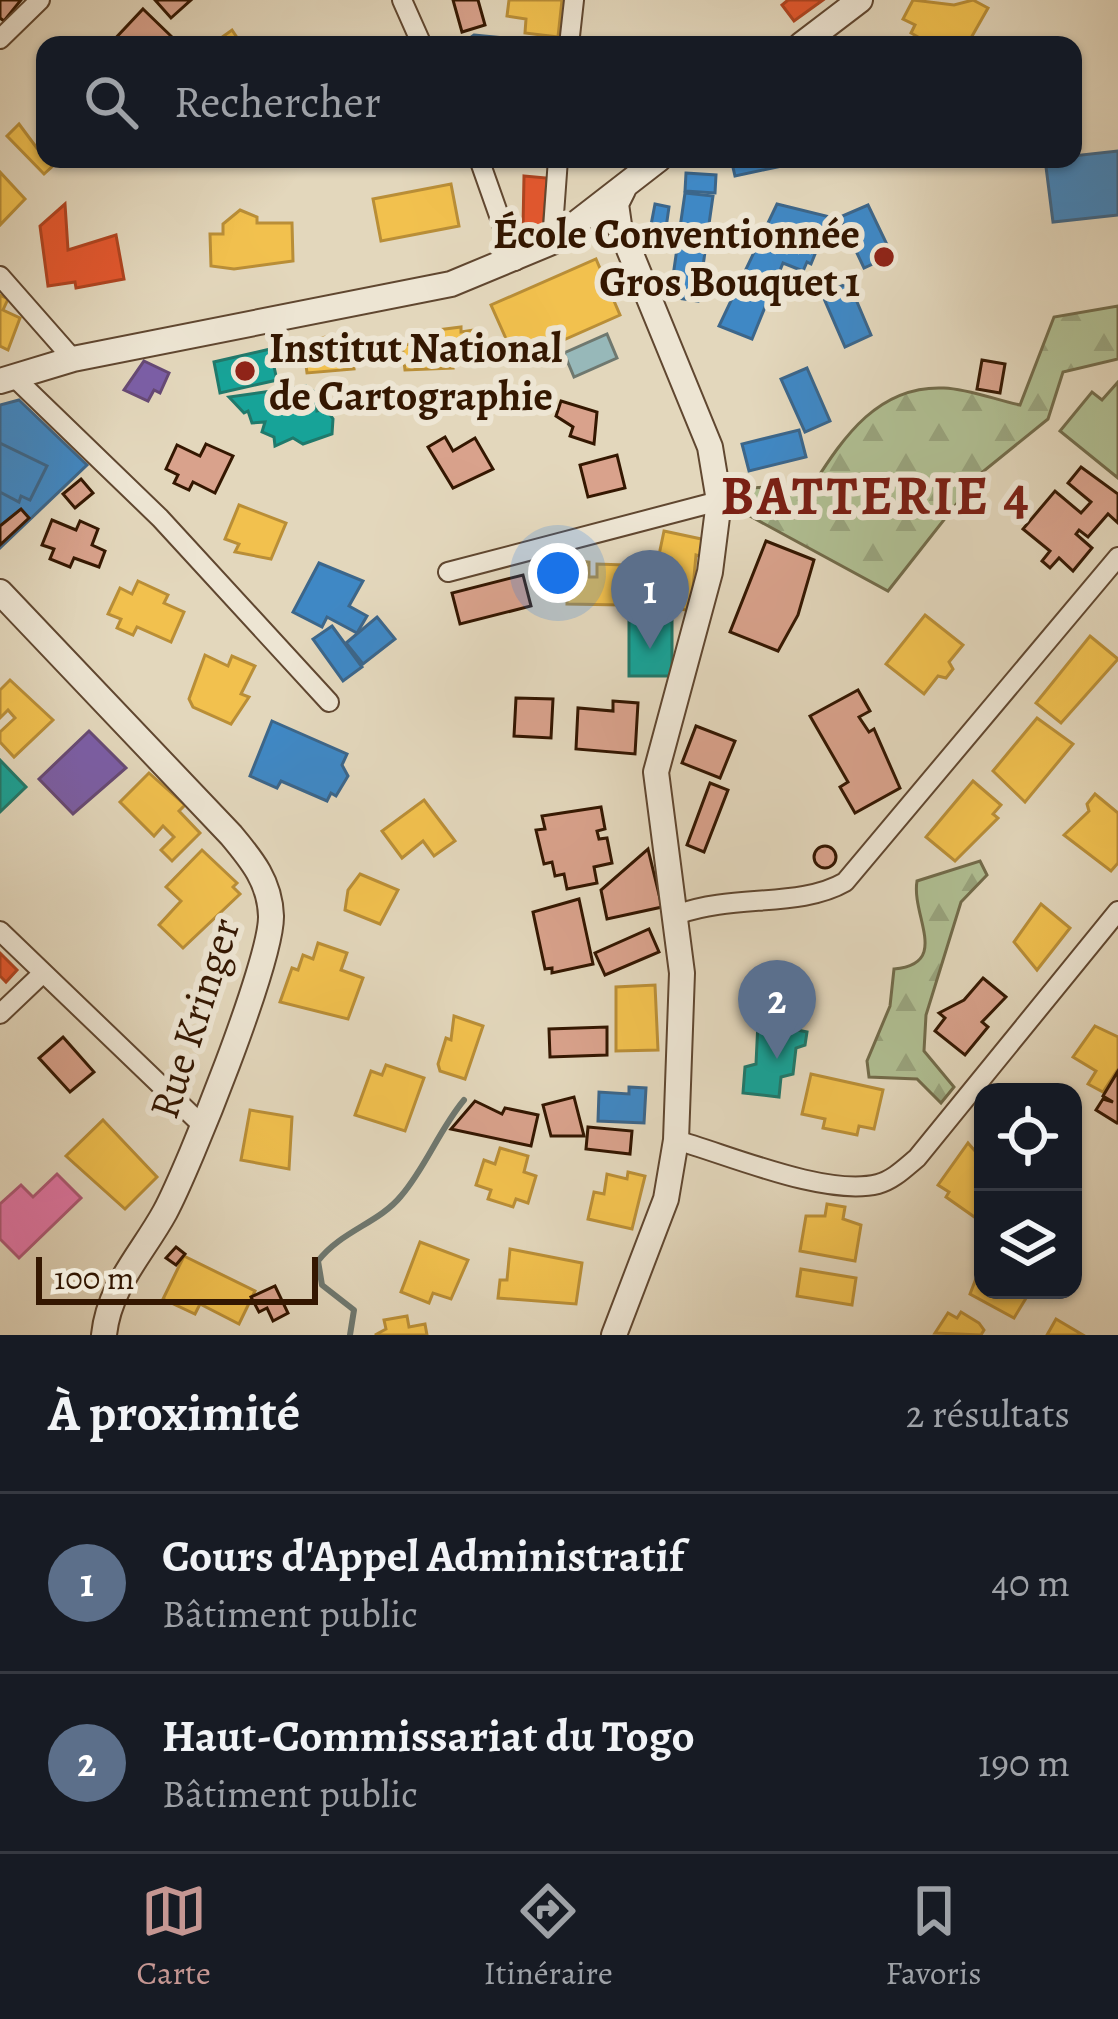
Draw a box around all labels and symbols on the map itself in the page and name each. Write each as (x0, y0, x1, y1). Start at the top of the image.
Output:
place label: École Conventionnée Gros Bouquet 1 (493, 205, 860, 310)
marker: École Conventionnée Gros Bouquet 1 (871, 244, 897, 270)
place label: Institut National de Cartographie (269, 319, 562, 424)
marker: Institut National de Cartographie (232, 358, 258, 384)
district label: BATTERIE 4 (720, 459, 1032, 533)
your location (528, 543, 588, 603)
pin: 1 (611, 550, 689, 649)
street label: Rue Kringer (135, 911, 253, 1125)
pin: 2 (738, 960, 816, 1059)
scale bar (36, 1251, 318, 1304)

